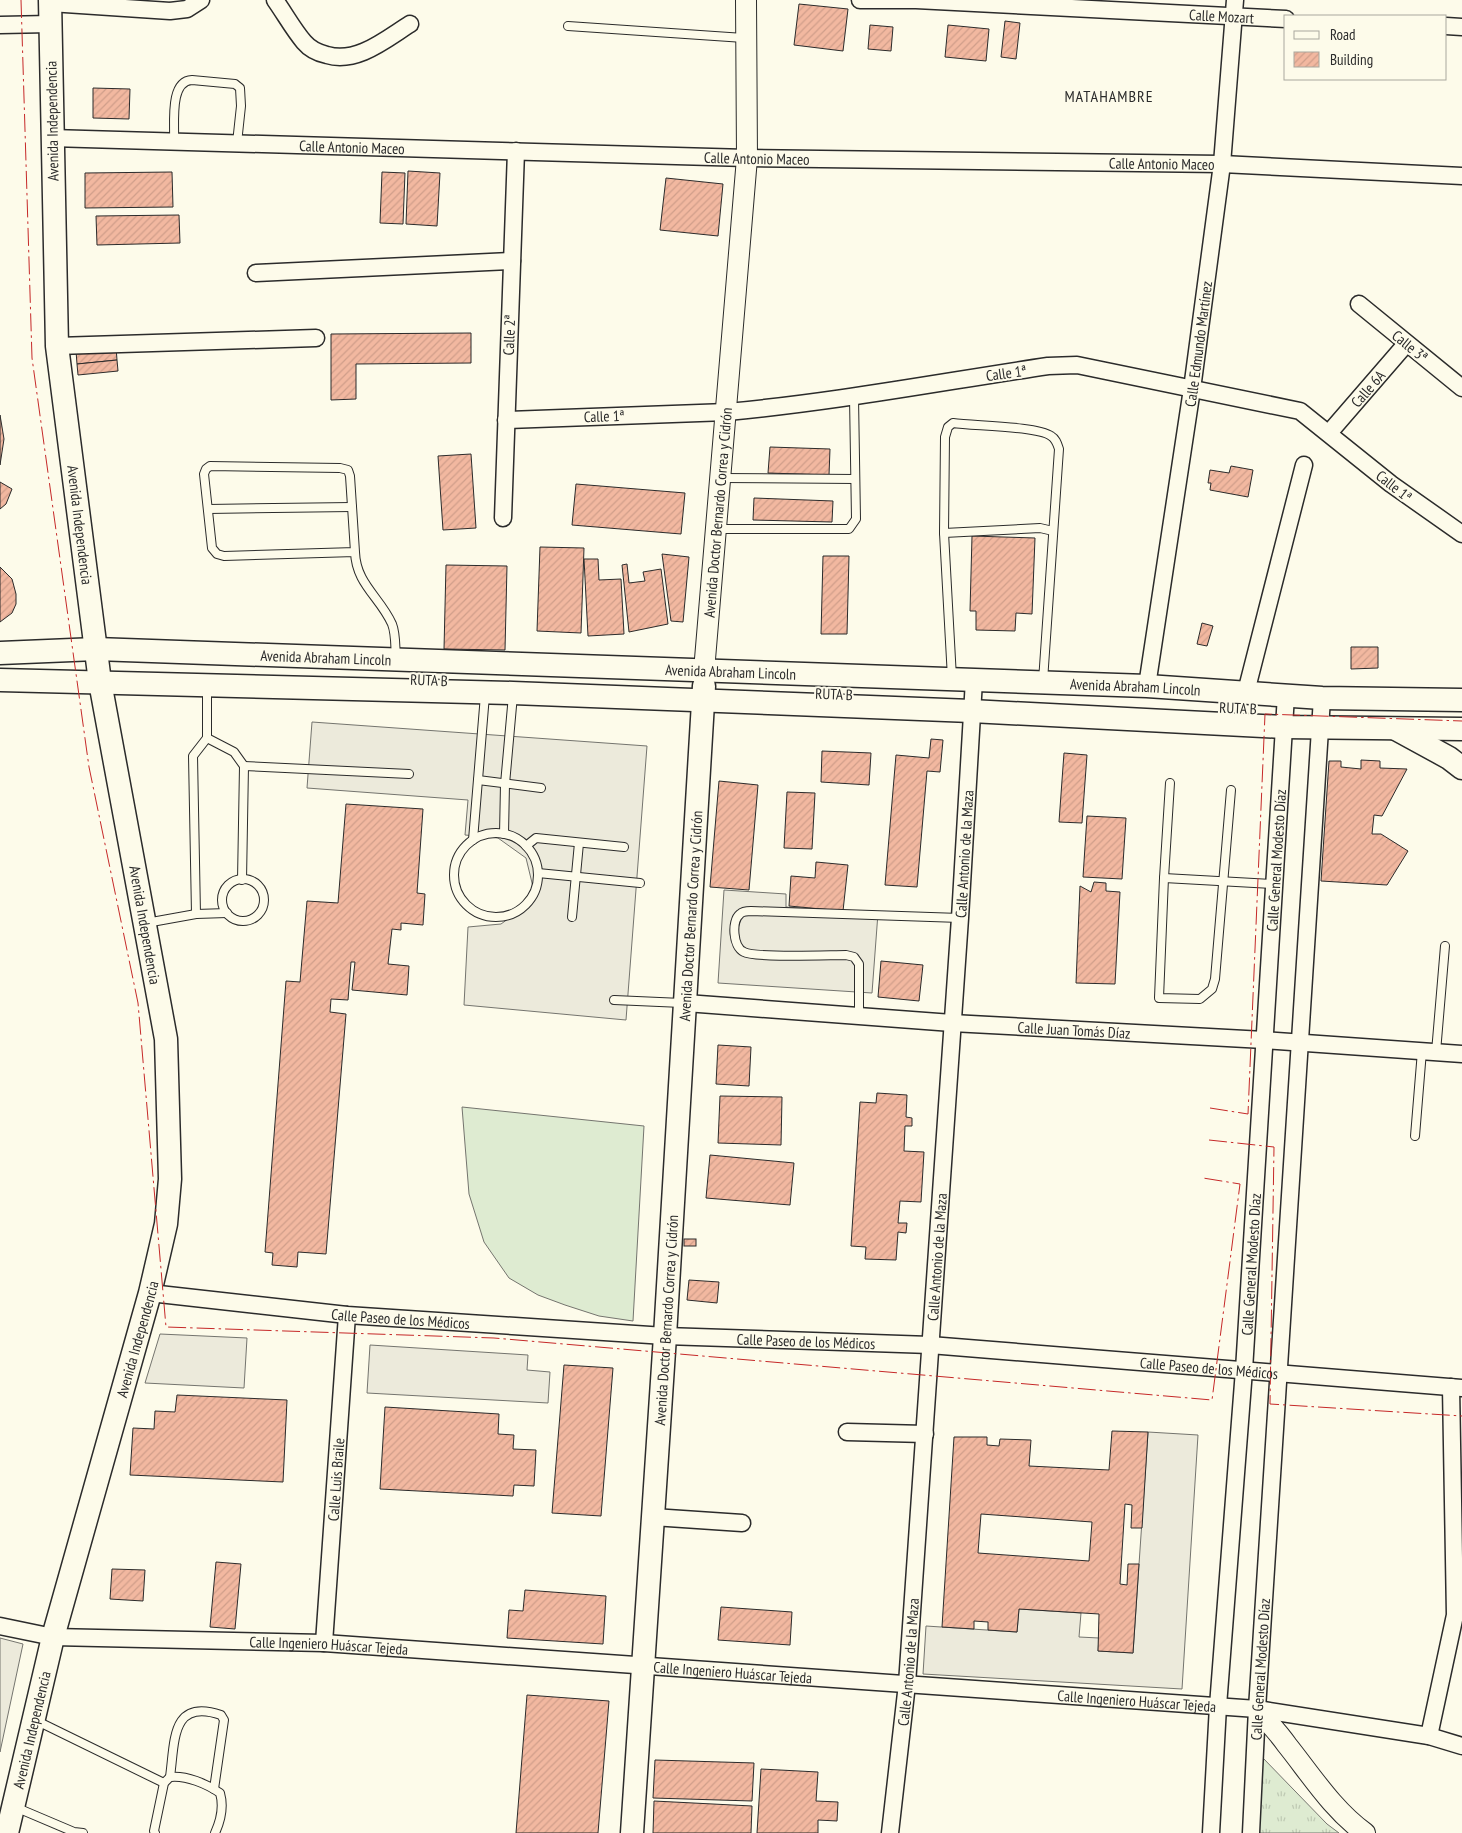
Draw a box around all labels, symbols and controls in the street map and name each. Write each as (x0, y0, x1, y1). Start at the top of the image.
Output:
street label: Calle Mozart (1189, 5, 1255, 27)
legend (1284, 15, 1447, 80)
text: Road (1330, 25, 1356, 44)
text: Building (1330, 50, 1373, 69)
street label: Avenida Independencia (41, 61, 63, 181)
district label: MATAHAMBRE (1064, 86, 1154, 106)
street label: Calle Antonio Maceo (299, 136, 405, 158)
street label: Calle Antonio Maceo (704, 147, 810, 168)
street label: Calle Antonio Maceo (1109, 153, 1215, 173)
street label: Calle Edmundo Martínez (1180, 280, 1216, 408)
street label: Calle 2ª (499, 314, 519, 356)
street label: Calle 3ª (1388, 326, 1432, 366)
street label: Calle 1ª (985, 361, 1028, 385)
street label: Calle 6A (1346, 365, 1389, 411)
street label: Calle 1ª (583, 406, 625, 426)
street label: Avenida Doctor Bernardo Correa y Cidrón (699, 407, 736, 618)
street label: Avenida Independencia (63, 464, 97, 586)
street label: Calle 1ª (1372, 466, 1416, 506)
street label: Avenida Abraham Lincoln (260, 645, 392, 669)
street label: Avenida Abraham Lincoln (665, 660, 796, 683)
street label: RUTA B (410, 670, 448, 690)
street label: Avenida Abraham Lincoln (1070, 674, 1201, 699)
street label: RUTA B (815, 684, 853, 704)
street label: RUTA B (1219, 698, 1257, 718)
street label: Calle Antonio de la Maza (951, 789, 977, 918)
street label: Calle General Modesto Díaz (1262, 789, 1290, 932)
street label: Avenida Doctor Bernardo Correa y Cidrón (674, 810, 706, 1022)
street label: Avenida Independencia (125, 864, 165, 986)
street label: Calle Juan Tomás Díaz (1017, 1017, 1131, 1042)
street label: Calle Antonio de la Maza (923, 1192, 950, 1321)
street label: Calle General Modesto Díaz (1237, 1193, 1264, 1336)
street label: Avenida Doctor Bernardo Correa y Cidrón (650, 1214, 682, 1426)
street label: Avenida Independencia (112, 1279, 162, 1399)
street label: Calle Paseo de los Médicos (330, 1304, 470, 1333)
street label: Calle Paseo de los Médicos (736, 1329, 876, 1353)
street label: Calle Paseo de los Médicos (1139, 1352, 1279, 1383)
street label: Calle Luis Braile (323, 1437, 348, 1522)
street label: Calle Antonio de la Maza (893, 1598, 922, 1727)
street label: Calle General Modesto Díaz (1246, 1598, 1274, 1741)
street label: Calle Ingeniero Huáscar Tejeda (249, 1632, 409, 1658)
street label: Calle Ingeniero Huáscar Tejeda (653, 1657, 813, 1687)
street label: Avenida Independencia (8, 1669, 54, 1791)
street label: Calle Ingeniero Huáscar Tejeda (1057, 1685, 1217, 1716)

